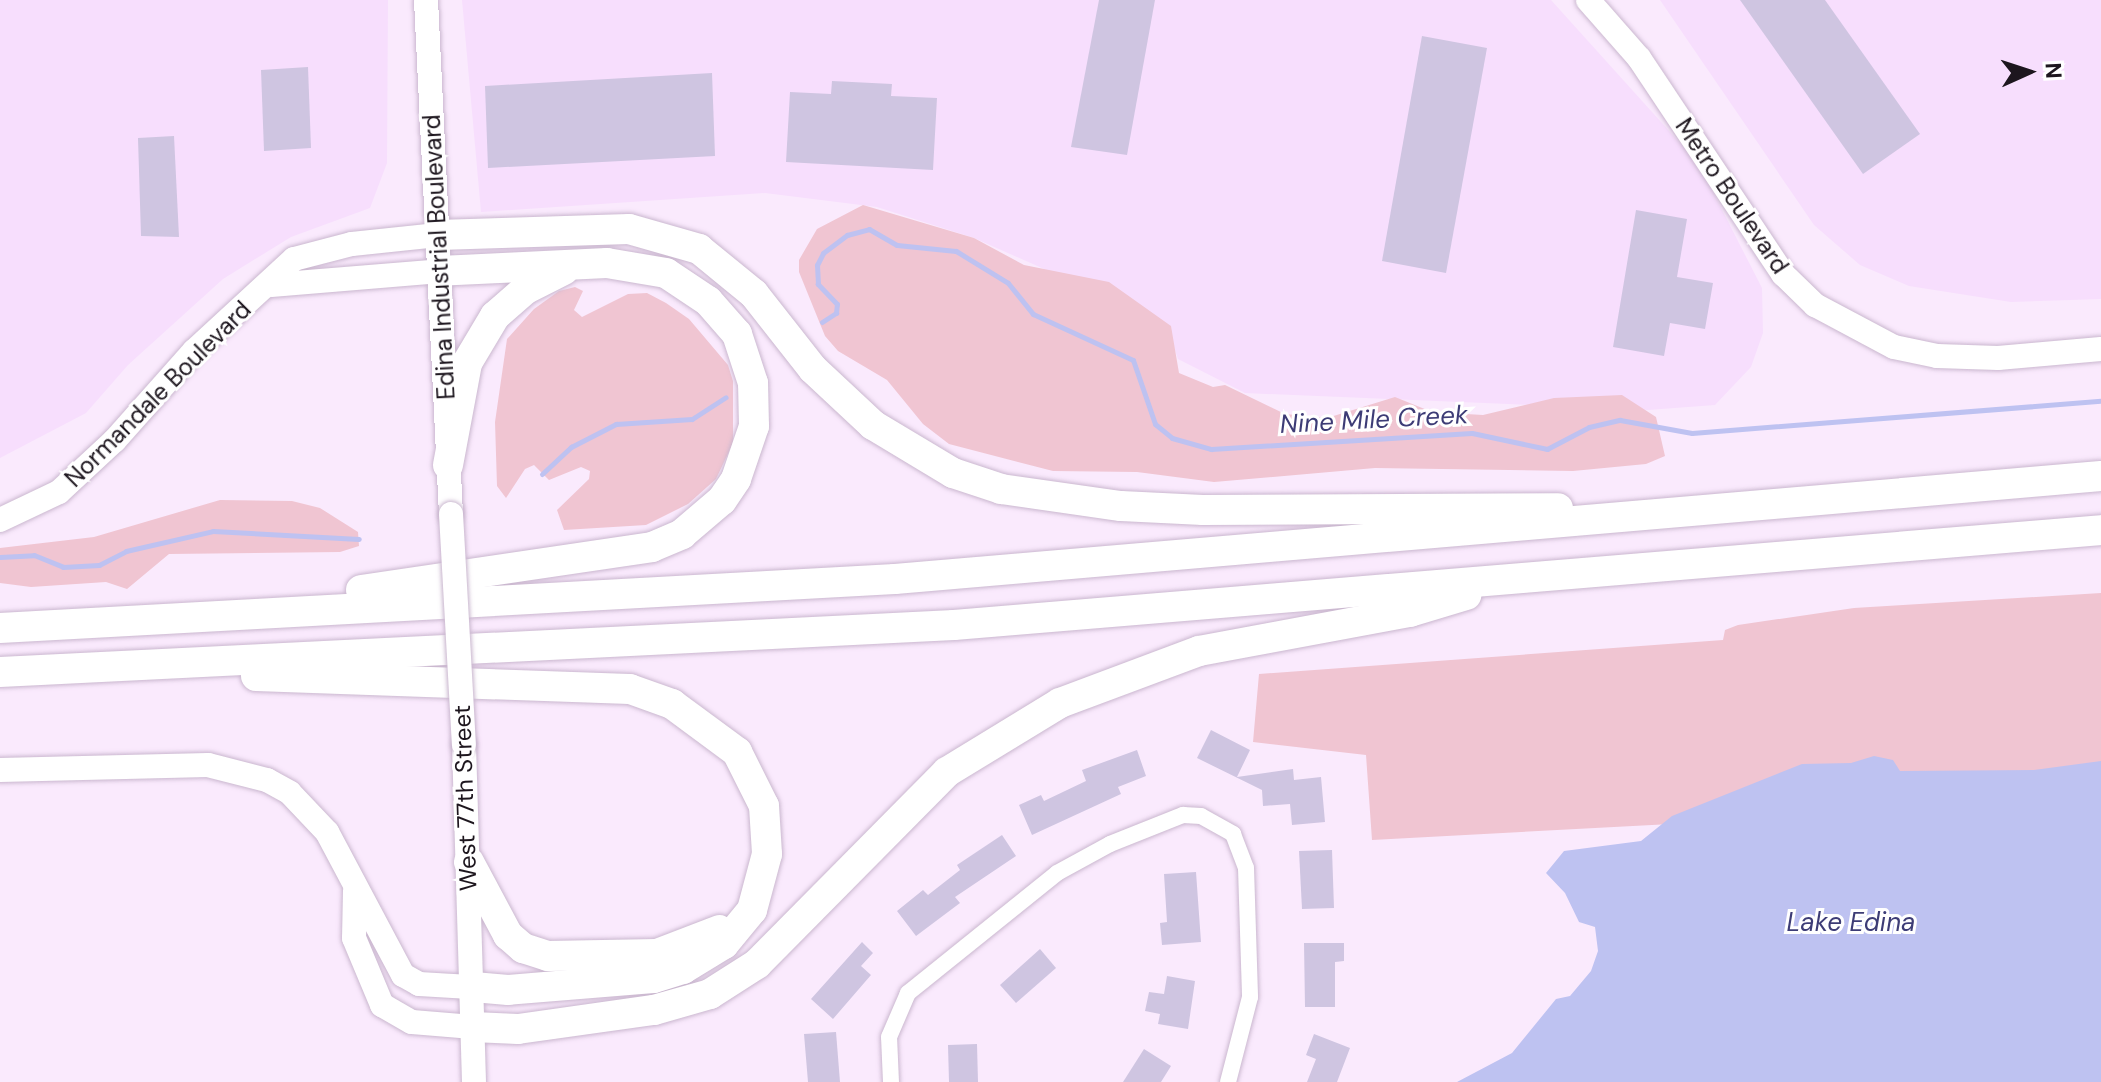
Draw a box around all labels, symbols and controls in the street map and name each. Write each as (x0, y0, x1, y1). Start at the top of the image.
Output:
north arrow (1989, 32, 2069, 112)
text: N (2039, 62, 2068, 79)
street label: Metro Boulevard (1669, 113, 1795, 279)
street label: Edina Industrial Boulevard (417, 114, 461, 400)
street label: Normandale Boulevard (59, 295, 257, 493)
water label: Nine Mile Creek (1279, 399, 1469, 441)
street label: West 77th Street (447, 704, 483, 892)
water label: Lake Edina (1787, 907, 1915, 939)

